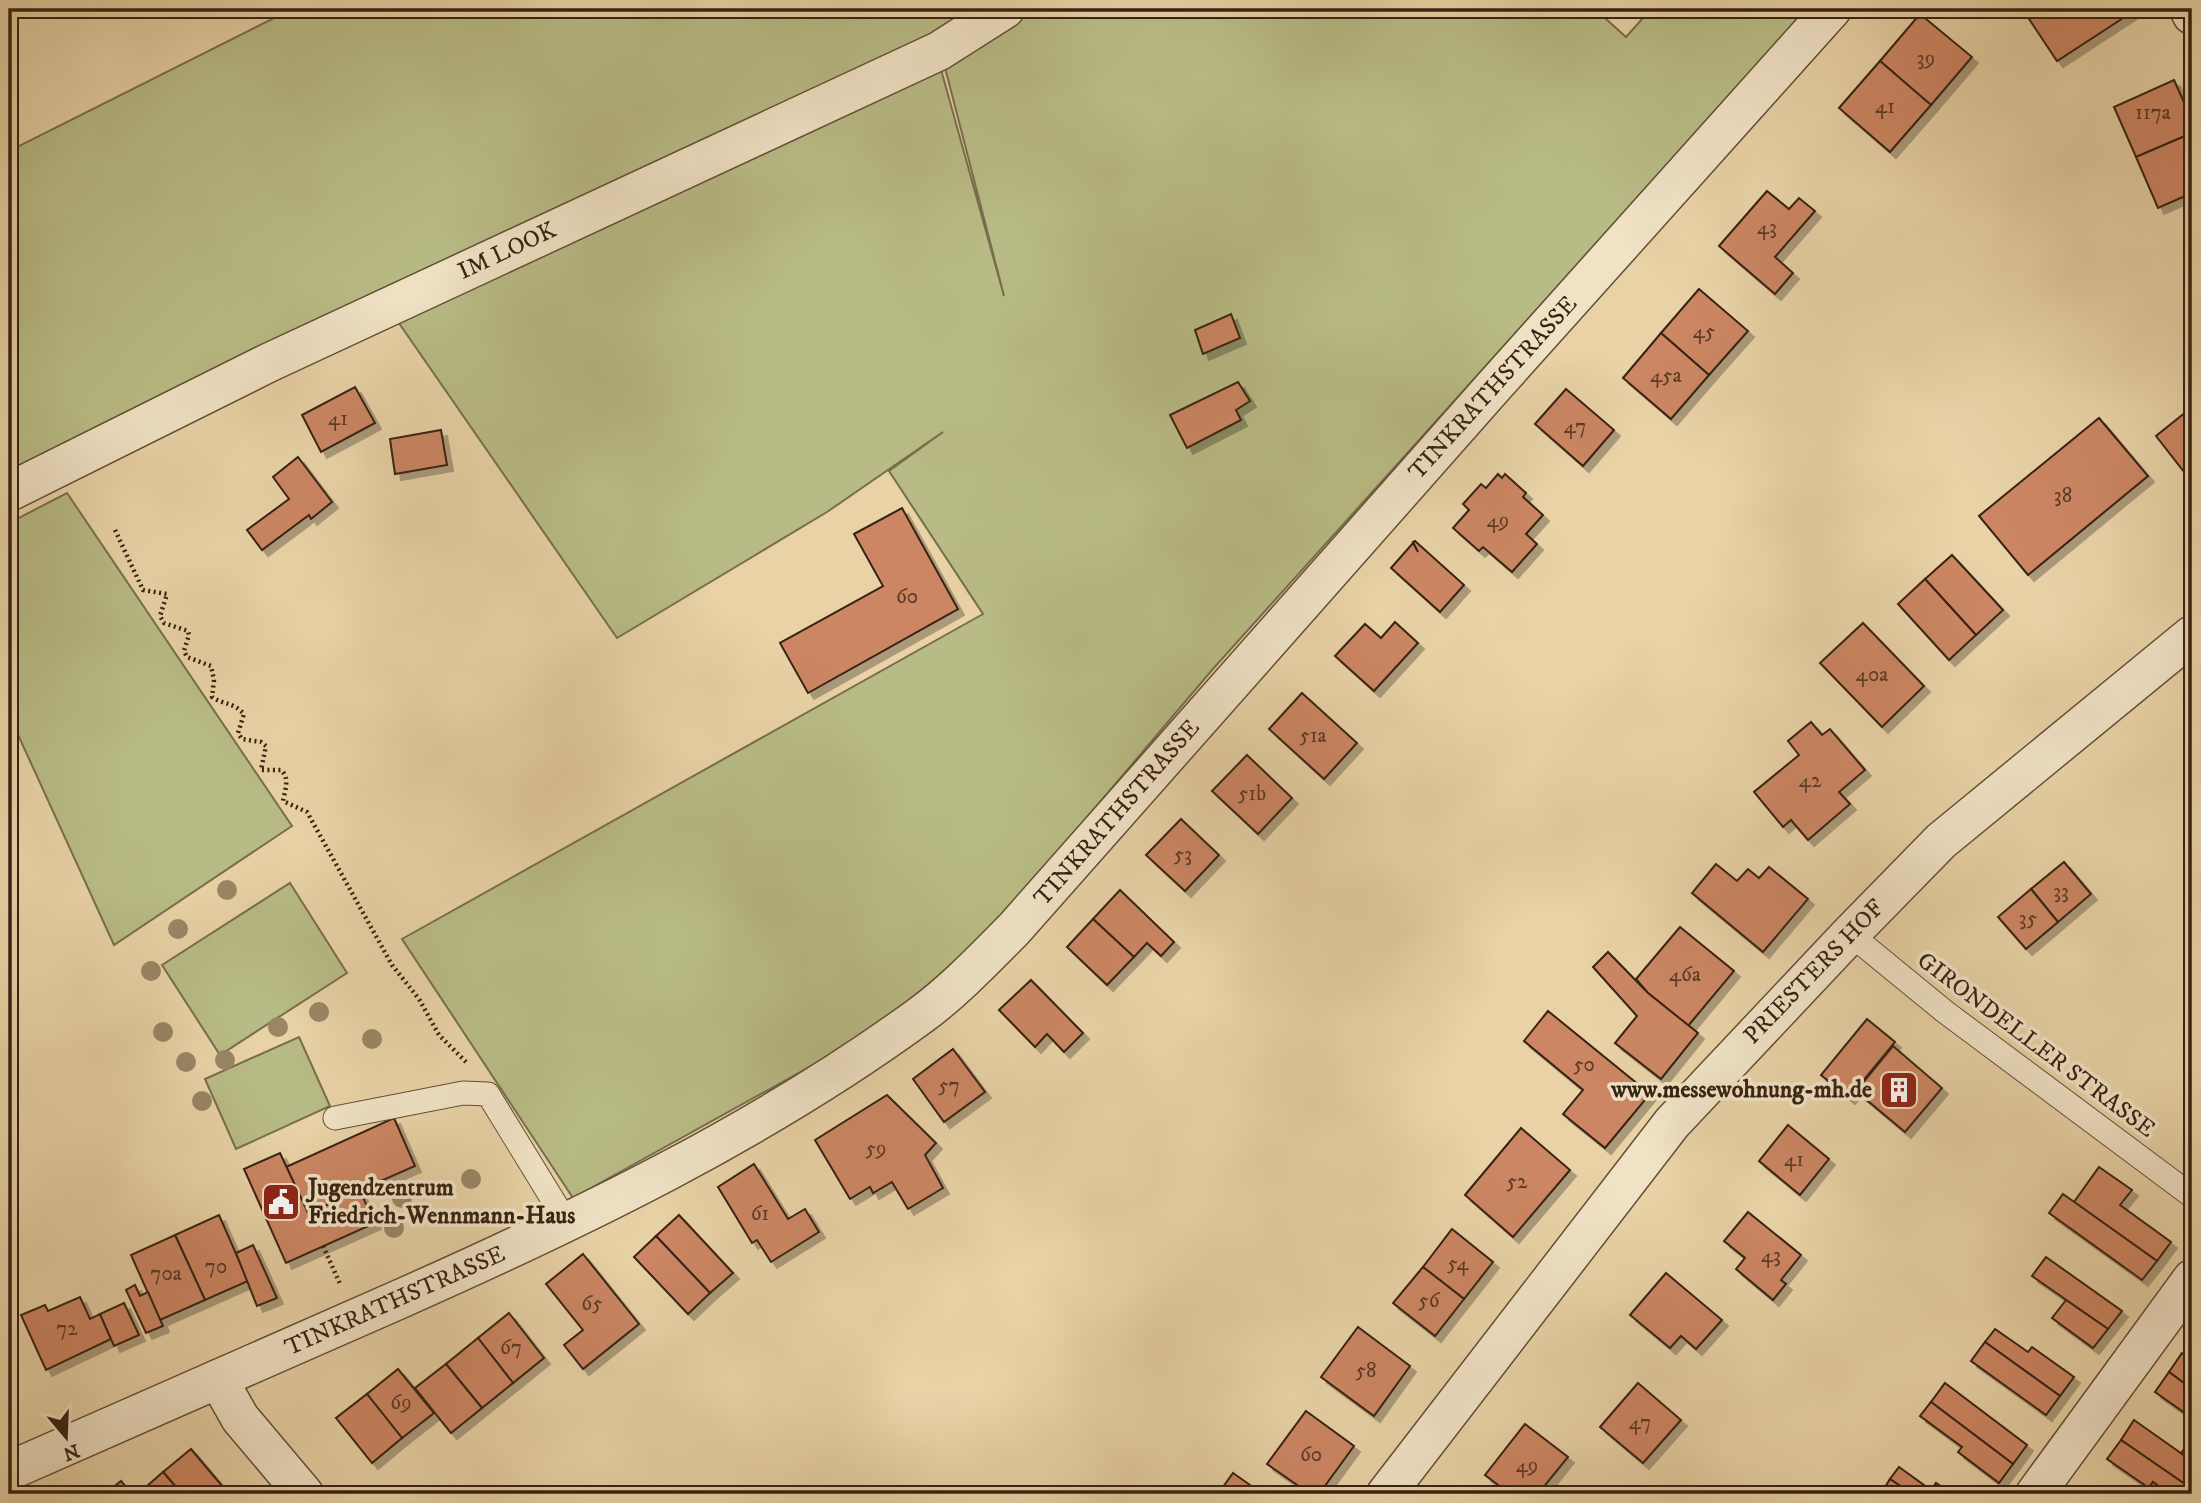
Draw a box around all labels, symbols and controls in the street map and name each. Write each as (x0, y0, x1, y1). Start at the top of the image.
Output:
house number: 39 (1917, 46, 1935, 72)
house number: 41 (1875, 94, 1895, 120)
house number: 117a (2135, 100, 2171, 126)
street label: IM LOOK (453, 215, 561, 287)
house number: 43 (1757, 215, 1777, 241)
street label: TINKRATHSTRASSE (1402, 290, 1584, 486)
house number: 45 (1693, 319, 1715, 345)
house number: 45a (1650, 363, 1682, 389)
house number: 41 (328, 406, 348, 432)
house number: 47 (1564, 414, 1586, 440)
house number: 38 (2054, 483, 2072, 509)
house number: 49 (1487, 508, 1509, 534)
house number: 60 (896, 584, 918, 610)
house number: 40a (1856, 662, 1888, 688)
street label: TINKRATHSTRASSE (1028, 713, 1206, 913)
house number: 51a (1299, 723, 1327, 749)
house number: 42 (1799, 768, 1822, 794)
house number: 51b (1238, 781, 1266, 807)
house number: 53 (1174, 842, 1192, 868)
house number: 33 (2053, 879, 2069, 905)
street label: PRIESTERS HOF (1737, 893, 1891, 1051)
house number: 35 (2019, 906, 2037, 932)
street label: GIRONDELLER STRASSE (1911, 946, 2161, 1144)
house number: 46a (1669, 962, 1701, 988)
house number: 50 (1573, 1052, 1595, 1078)
building icon: www.messewohnung-mh.de (1878, 1069, 1920, 1111)
house number: 57 (938, 1073, 960, 1099)
place label: www.messewohnung-mh.de (1610, 1075, 1872, 1105)
house number: 59 (866, 1136, 886, 1162)
house number: 41 (1784, 1147, 1804, 1173)
house number: 52 (1507, 1169, 1528, 1195)
place label: Jugendzentrum Friedrich-Wennmann-Haus (305, 1173, 575, 1231)
public building icon: Jugendzentrum Friedrich-Wennmann-Haus (260, 1181, 302, 1223)
house number: 61 (751, 1201, 769, 1227)
street label: TINKRATHSTRASSE (280, 1239, 510, 1363)
house number: 43 (1761, 1243, 1781, 1269)
house number: 54 (1447, 1251, 1470, 1277)
house number: 70 (205, 1254, 227, 1280)
house number: 70a (150, 1261, 182, 1287)
house number: 56 (1418, 1288, 1441, 1314)
house number: 65 (581, 1291, 603, 1317)
house number: 72 (56, 1316, 78, 1342)
house number: 67 (500, 1335, 522, 1361)
house number: 58 (1356, 1358, 1376, 1384)
house number: 69 (390, 1390, 412, 1416)
north arrow (32, 1402, 102, 1472)
house number: 47 (1629, 1410, 1651, 1436)
text: N (60, 1438, 82, 1465)
house number: 60 (1300, 1442, 1322, 1468)
house number: 49 (1516, 1453, 1538, 1479)

